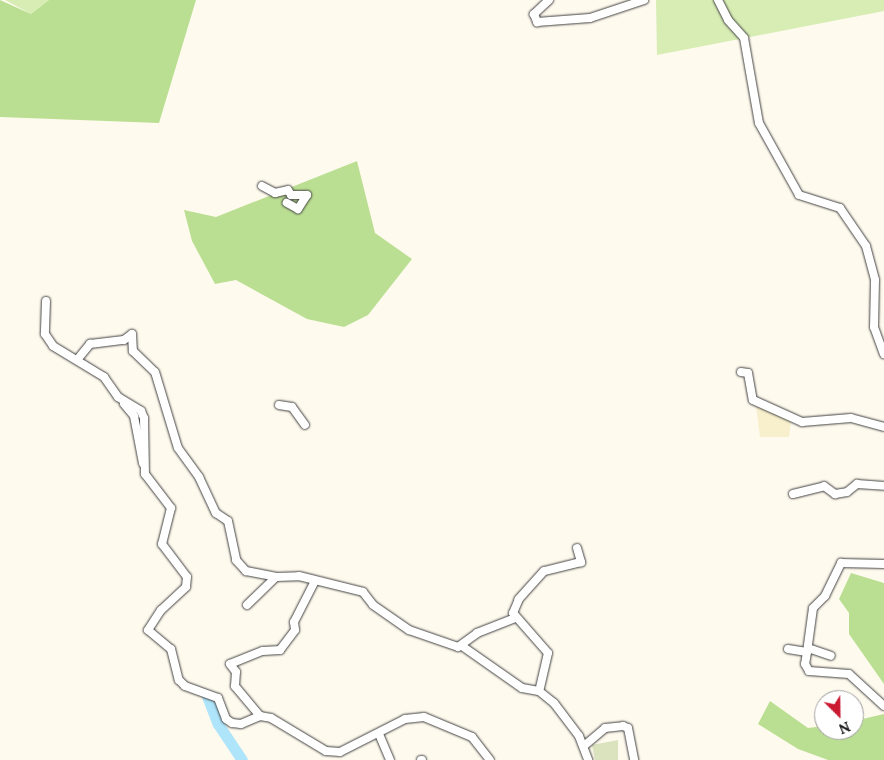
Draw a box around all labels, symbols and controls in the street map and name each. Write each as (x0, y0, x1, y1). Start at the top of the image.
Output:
north arrow (814, 690, 864, 740)
text: N (836, 717, 853, 738)

